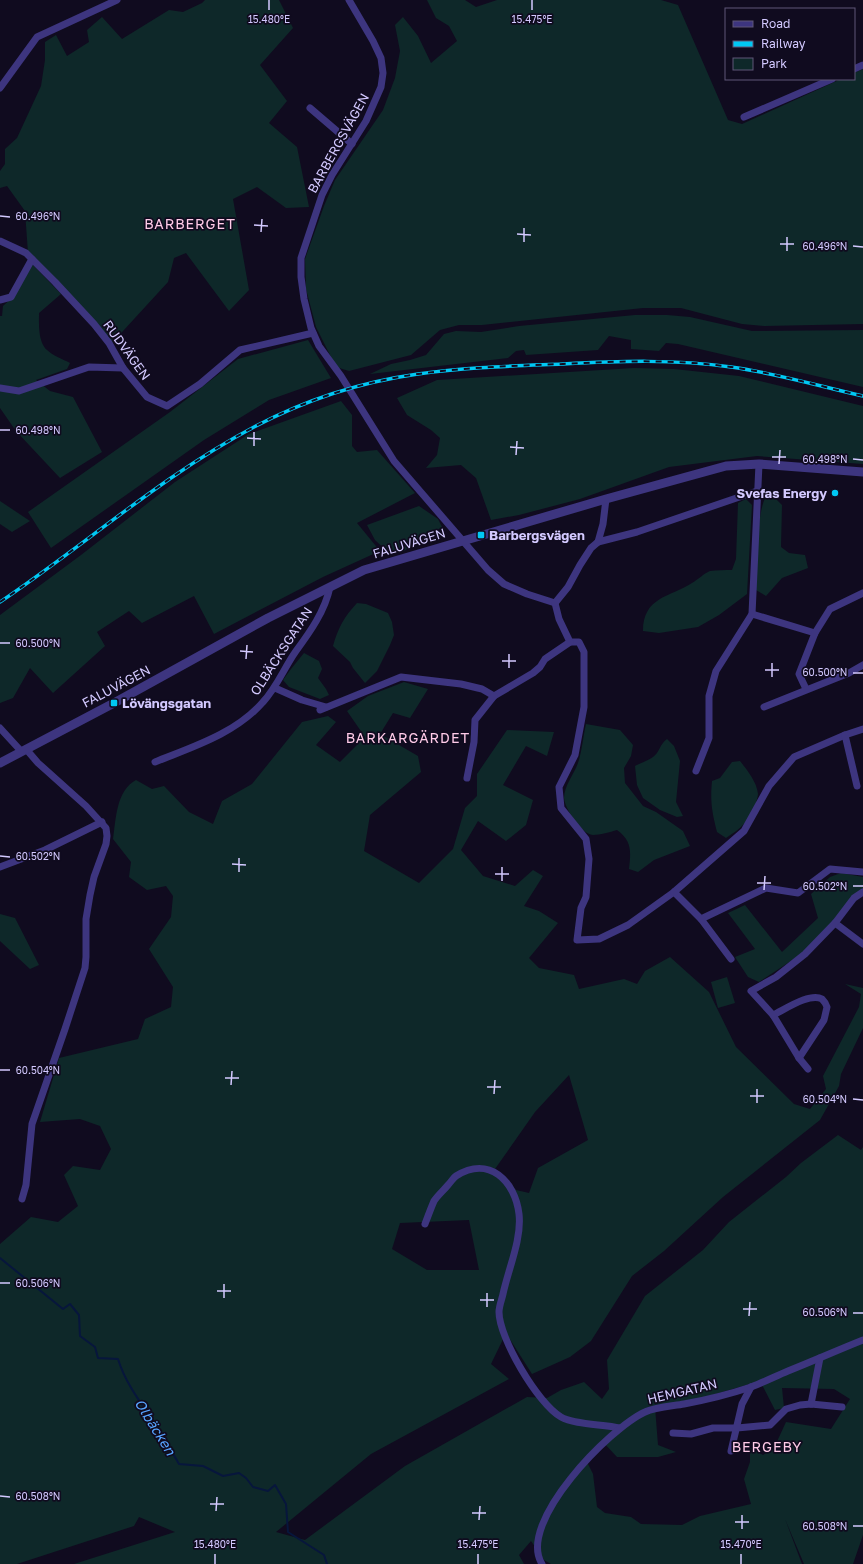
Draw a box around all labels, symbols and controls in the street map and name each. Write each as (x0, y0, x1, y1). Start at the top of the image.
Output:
legend (725, 8, 855, 80)
text: 15.480°E (248, 13, 290, 25)
text: 15.475°E (512, 13, 552, 25)
text: Road (761, 16, 790, 31)
text: Railway (761, 36, 806, 51)
text: Park (761, 56, 787, 71)
street label: BARBERGSVÄGEN (304, 90, 372, 196)
text: 60.496°N (16, 210, 60, 222)
district label: BARBERGET (144, 215, 236, 232)
text: 60.496°N (803, 240, 847, 252)
street label: RUDVÄGEN (100, 317, 154, 383)
text: 60.498°N (16, 424, 61, 436)
text: 60.498°N (803, 453, 848, 465)
place label: Svefas Energy (736, 485, 827, 501)
marker: Svefas Energy (830, 488, 840, 498)
street label: FALUVÄGEN (371, 524, 447, 562)
place label: Barbergsvägen (489, 527, 585, 543)
marker: Barbergsvägen (476, 530, 486, 540)
street label: OLBÄCKSGATAN (247, 604, 315, 698)
text: 60.500°N (16, 637, 60, 649)
street label: FALUVÄGEN (79, 661, 153, 711)
text: 60.500°N (803, 666, 847, 678)
place label: Lövängsgatan (122, 695, 211, 711)
marker: Lövängsgatan (109, 698, 119, 708)
district label: BARKARGÄRDET (346, 729, 470, 746)
text: 60.502°N (16, 850, 60, 862)
text: 60.502°N (803, 880, 847, 892)
text: 60.504°N (16, 1064, 60, 1076)
text: 60.504°N (803, 1093, 847, 1105)
text: 60.506°N (16, 1277, 60, 1289)
text: 60.506°N (803, 1306, 847, 1318)
street label: HEMGATAN (646, 1375, 718, 1407)
water label: Olbäcken (131, 1395, 180, 1459)
district label: BERGEBY (732, 1438, 802, 1455)
text: 60.508°N (16, 1490, 60, 1502)
text: 60.508°N (803, 1520, 847, 1532)
text: 15.480°E (194, 1538, 236, 1550)
text: 15.475°E (458, 1538, 498, 1550)
text: 15.470°E (720, 1538, 762, 1550)

